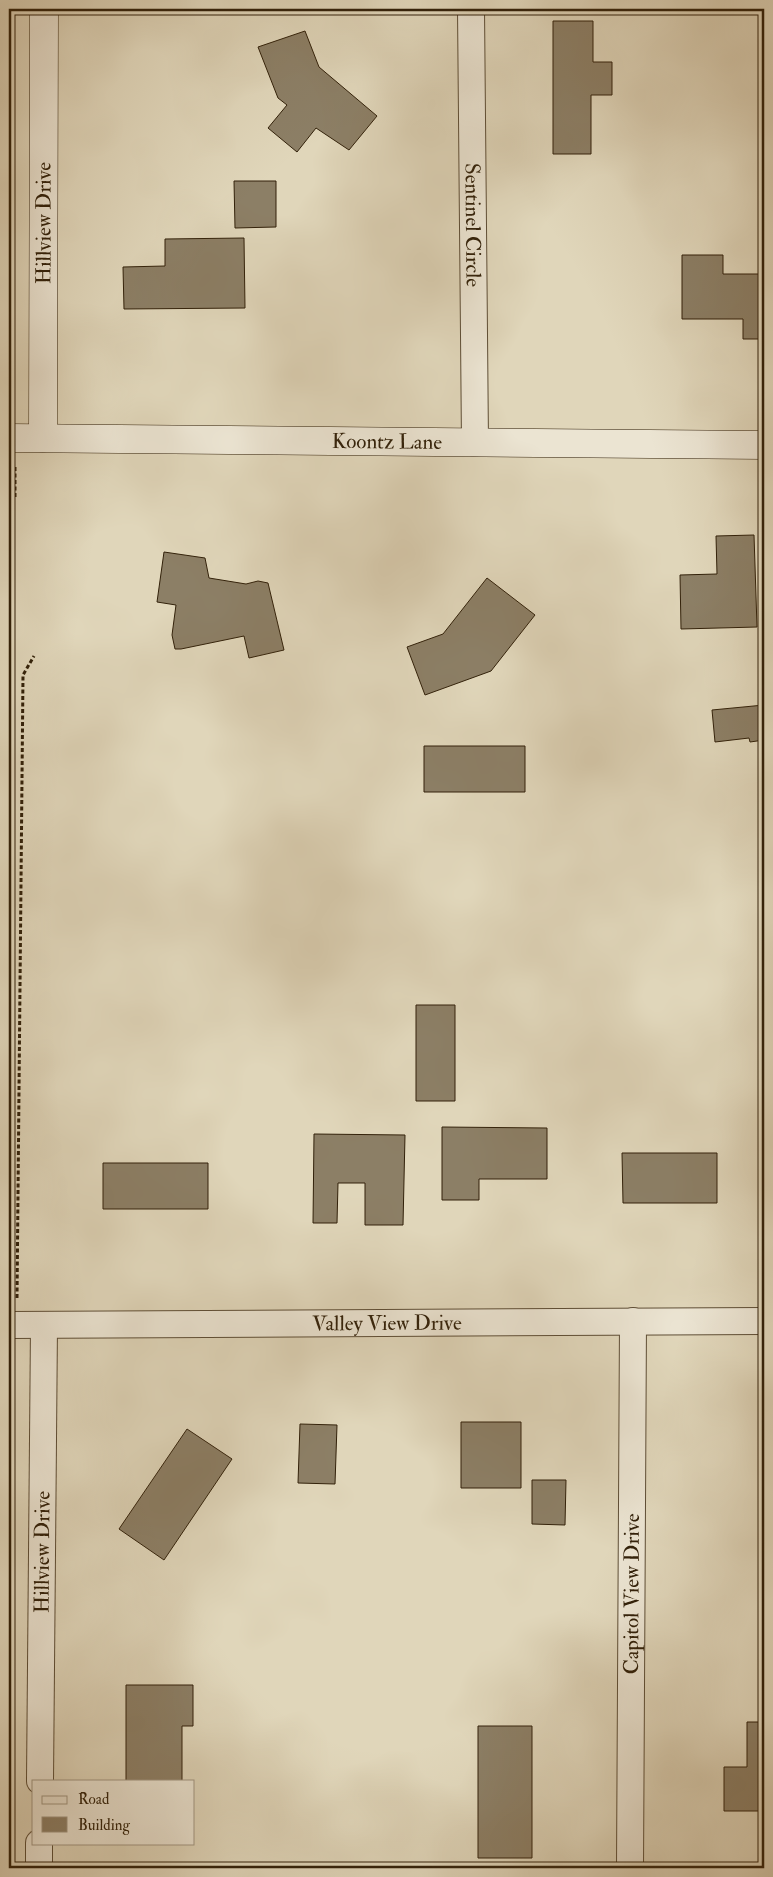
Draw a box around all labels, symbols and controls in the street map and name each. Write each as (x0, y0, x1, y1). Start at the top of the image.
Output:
street label: Hillview Drive (30, 162, 57, 284)
street label: Sentinel Circle (459, 163, 487, 287)
street label: Koontz Lane (332, 427, 442, 456)
street label: Valley View Drive (312, 1309, 462, 1337)
street label: Hillview Drive (28, 1491, 56, 1613)
street label: Capitol View Drive (618, 1513, 645, 1675)
legend (32, 1780, 195, 1844)
text: Road (78, 1790, 110, 1809)
text: Building (78, 1816, 130, 1835)

